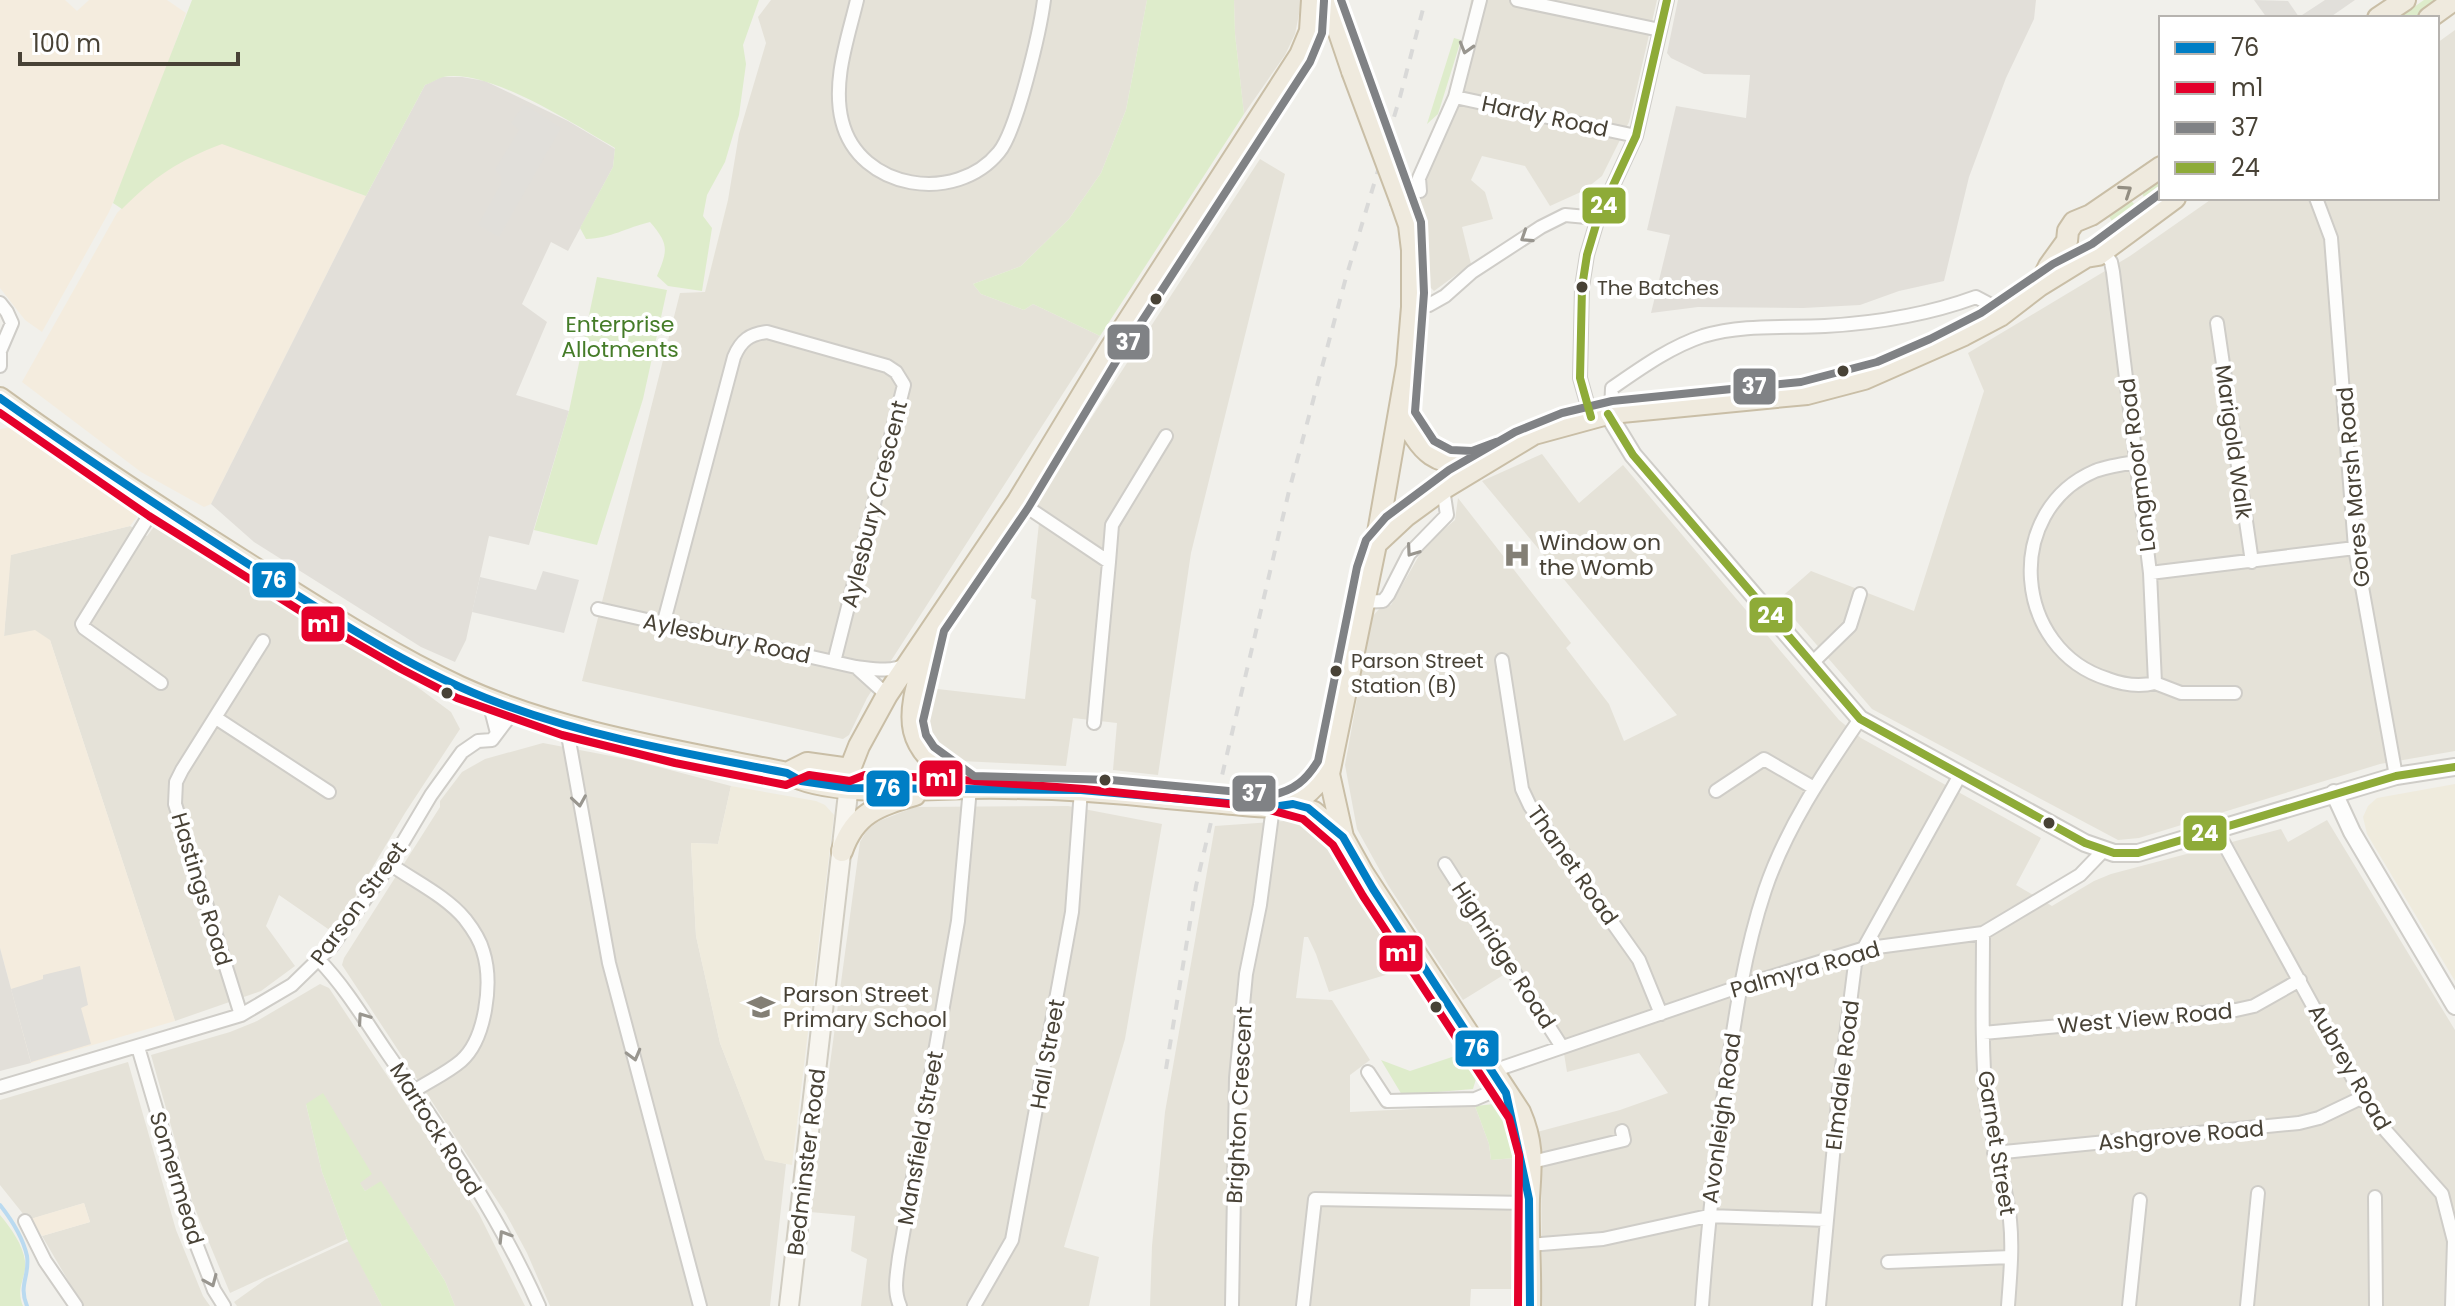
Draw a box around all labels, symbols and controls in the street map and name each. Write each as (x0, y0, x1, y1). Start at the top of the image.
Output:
scale bar (20, 16, 238, 66)
legend (2159, 16, 2439, 200)
text: 100 m (32, 27, 101, 60)
text: 76 (2231, 31, 2259, 64)
one-way arrow (1459, 41, 1475, 55)
text: m1 (2231, 71, 2263, 104)
street label: Hardy Road (1479, 88, 1611, 145)
text: 37 (2231, 111, 2258, 144)
text: 24 (2231, 151, 2260, 184)
line badge: 24 (1581, 186, 1627, 225)
one-way arrow (2117, 186, 2131, 201)
text: 24 (1590, 190, 1618, 221)
one-way arrow (1520, 227, 1534, 242)
place label: The Batches (1597, 274, 1719, 302)
marker: The Batches (1574, 279, 1590, 295)
unlabelled marker (1148, 291, 1164, 307)
park label: Enterprise Allotments (561, 309, 679, 365)
line badge: 37 (1106, 323, 1151, 361)
text: 37 (1115, 327, 1141, 358)
unlabelled marker (1835, 363, 1851, 379)
street label: Marigold Walk (2207, 363, 2260, 522)
line badge: 37 (1732, 367, 1777, 406)
text: 37 (1741, 371, 1767, 402)
street label: Longmoor Road (2111, 376, 2164, 553)
street label: Gores Marsh Road (2329, 385, 2378, 588)
street label: Aylesbury Crescent (834, 397, 915, 611)
place label: Window on the Womb (1539, 527, 1661, 583)
hospital icon: Window on the Womb (1502, 540, 1532, 570)
one-way arrow (1407, 543, 1422, 557)
line badge: 76 (251, 561, 297, 599)
text: 76 (261, 565, 287, 596)
line badge: 24 (1748, 596, 1794, 634)
text: 24 (1757, 600, 1785, 631)
line badge: m1 (300, 605, 346, 643)
street label: Aylesbury Road (640, 606, 813, 671)
text: m1 (307, 609, 339, 640)
place label: Parson Street Station (B) (1351, 647, 1484, 700)
marker: Parson Street Station (B) (1328, 663, 1344, 679)
unlabelled marker (439, 685, 455, 701)
line badge: m1 (918, 759, 964, 798)
text: m1 (925, 763, 957, 794)
line badge: 76 (865, 769, 911, 808)
unlabelled marker (1097, 772, 1113, 788)
text: 76 (875, 773, 901, 804)
line badge: 37 (1231, 774, 1277, 813)
text: 37 (1241, 778, 1267, 809)
one-way arrow (569, 794, 586, 808)
street label: Thanet Road (1520, 799, 1625, 931)
street label: Hastings Road (164, 809, 240, 969)
line badge: 24 (2182, 814, 2228, 852)
unlabelled marker (2041, 815, 2057, 831)
text: 24 (2191, 818, 2219, 849)
street label: Parson Street (303, 835, 414, 971)
street label: Highridge Road (1444, 876, 1563, 1035)
street label: Palmyra Road (1727, 933, 1884, 1006)
line badge: m1 (1378, 934, 1424, 973)
text: m1 (1385, 938, 1417, 969)
place label: Parson Street Primary School (783, 979, 947, 1035)
school or university icon: Parson Street Primary School (746, 992, 776, 1022)
street label: West View Road (2056, 995, 2234, 1042)
street label: Hall Street (1023, 997, 1072, 1112)
street label: Elmdale Road (1818, 998, 1867, 1152)
street label: Aubrey Road (2301, 998, 2398, 1136)
unlabelled marker (1428, 999, 1444, 1015)
street label: Brighton Crescent (1219, 1006, 1260, 1204)
one-way arrow (358, 1012, 373, 1026)
line badge: 76 (1454, 1029, 1500, 1068)
street label: Avonleigh Road (1694, 1031, 1749, 1205)
text: 76 (1464, 1033, 1490, 1064)
one-way arrow (625, 1047, 641, 1061)
street label: Mansfield Street (890, 1049, 951, 1228)
street label: Martock Road (382, 1057, 489, 1202)
street label: Bedminster Road (780, 1067, 833, 1258)
street label: Garnet Street (1970, 1068, 2023, 1218)
street label: Somermead (142, 1108, 211, 1248)
street label: Ashgrove Road (2097, 1113, 2265, 1158)
one-way arrow (498, 1230, 514, 1245)
one-way arrow (202, 1273, 218, 1288)

